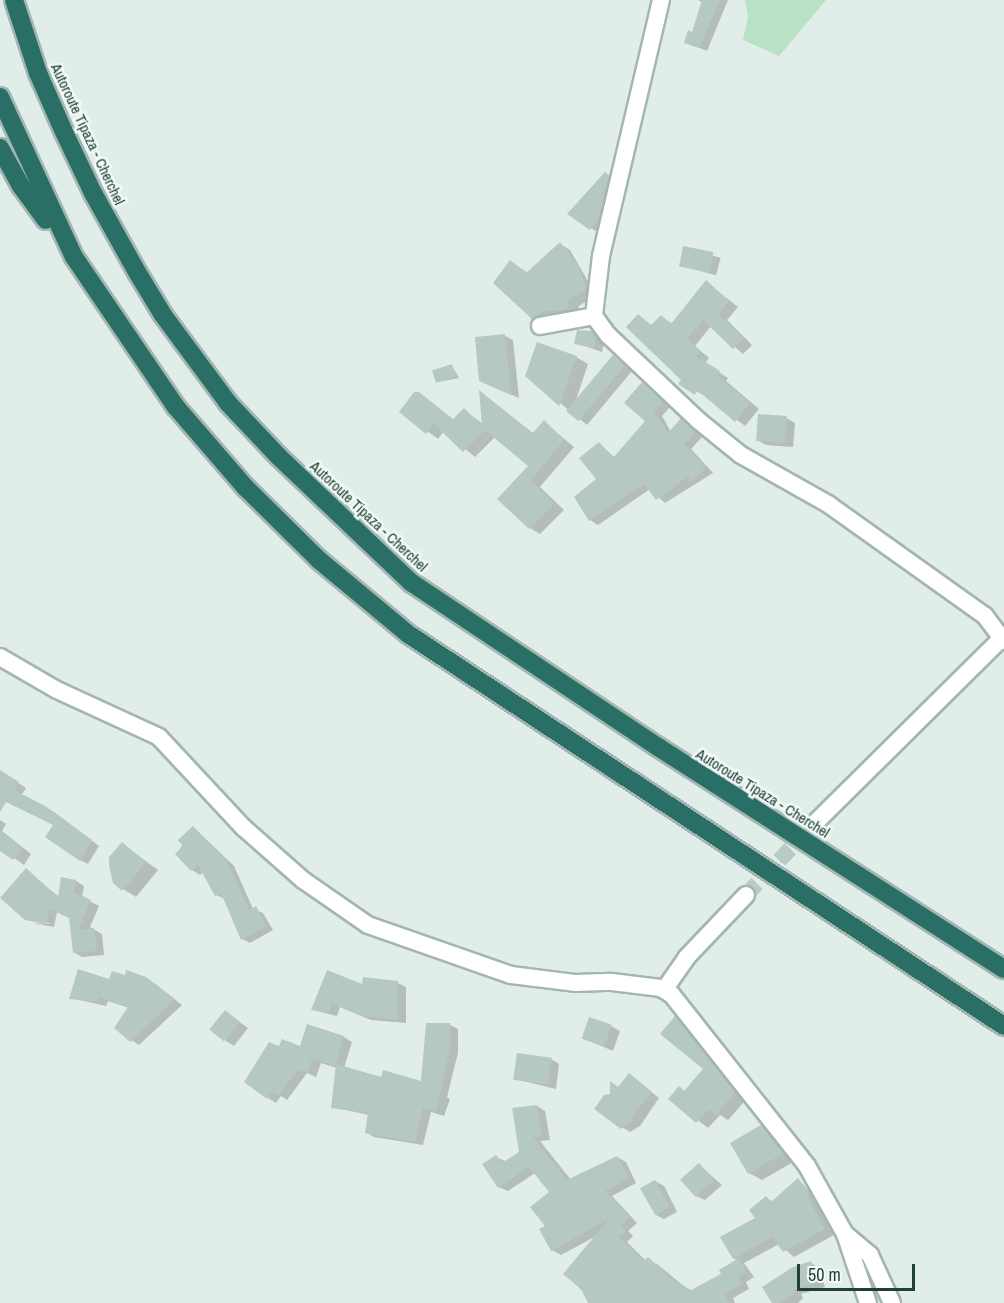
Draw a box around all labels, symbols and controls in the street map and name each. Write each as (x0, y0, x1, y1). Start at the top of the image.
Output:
street label: Autoroute Tipaza - Cherchel (47, 60, 129, 208)
street label: Autoroute Tipaza - Cherchel (306, 457, 432, 575)
street label: Autoroute Tipaza - Cherchel (693, 744, 833, 842)
scale bar (800, 1252, 918, 1290)
text: 50 m (808, 1262, 841, 1287)

